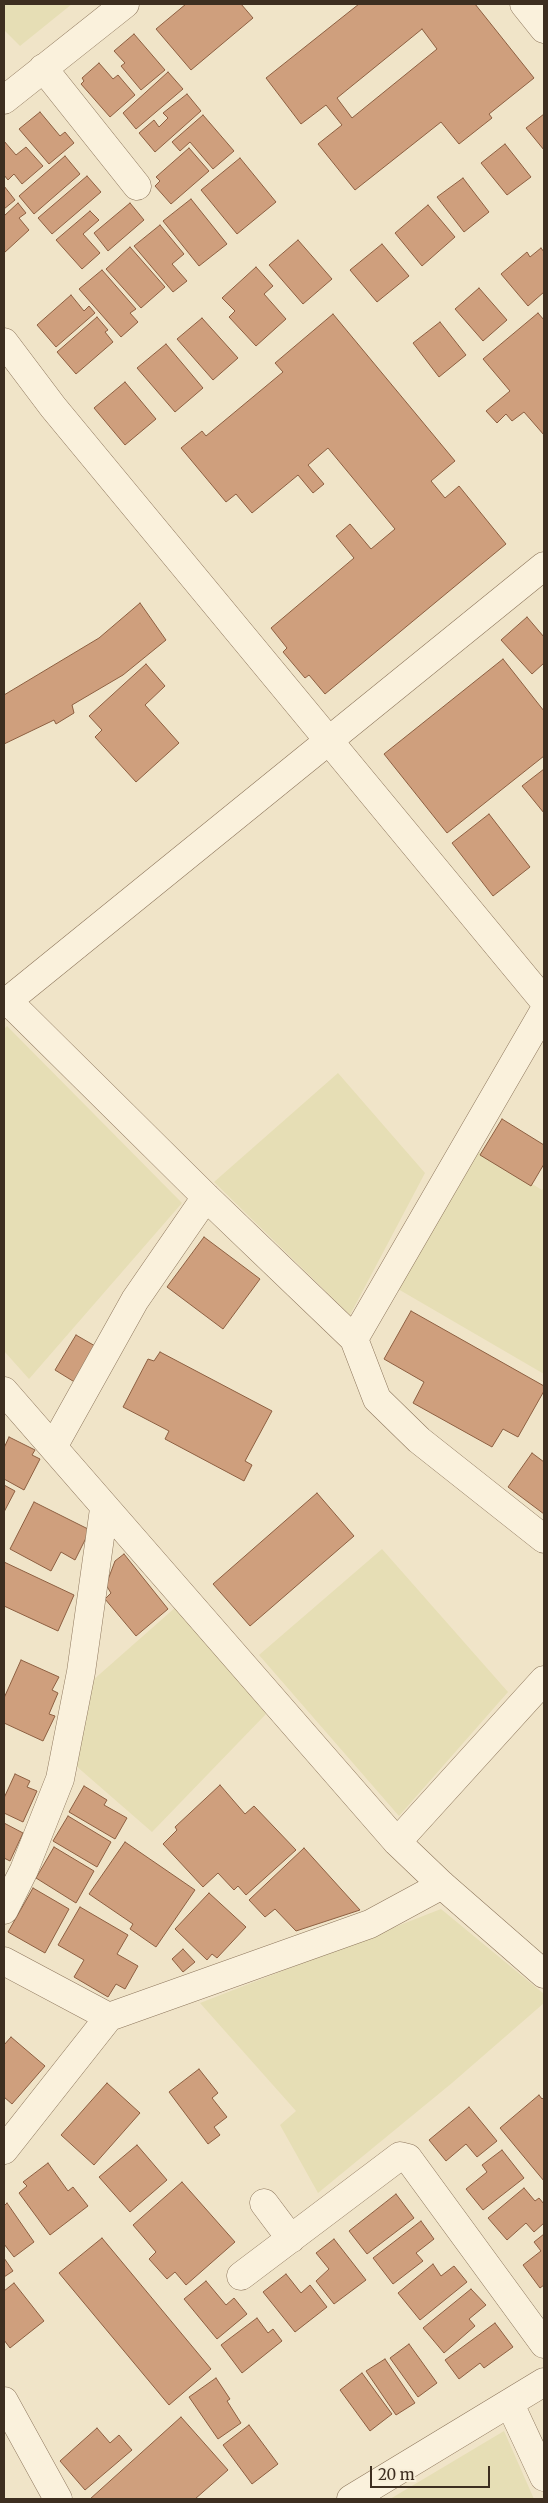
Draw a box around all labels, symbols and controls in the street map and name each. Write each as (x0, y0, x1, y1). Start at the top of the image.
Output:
scale bar (373, 2456, 493, 2488)
text: 20 m (378, 2465, 415, 2484)

